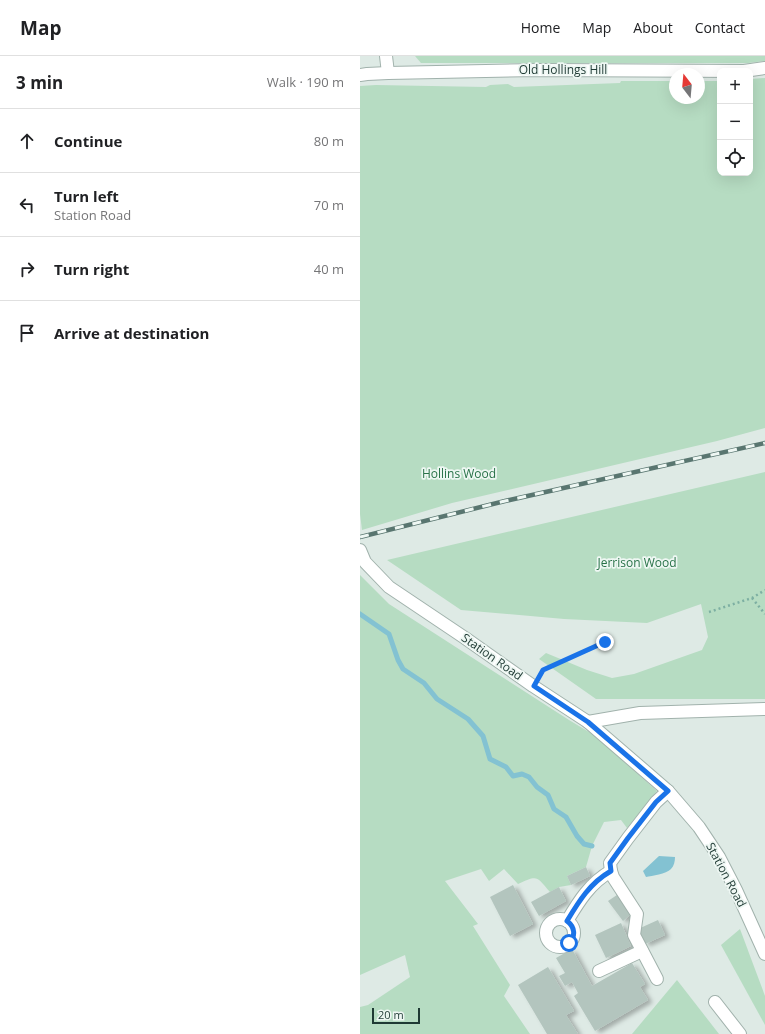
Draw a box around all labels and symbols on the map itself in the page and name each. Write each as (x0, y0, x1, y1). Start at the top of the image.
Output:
street label: Old Hollings Hill (519, 61, 607, 78)
north arrow (669, 68, 705, 104)
park label: Hollins Wood (422, 465, 496, 482)
park label: Jerrison Wood (596, 554, 677, 571)
street label: Station Road (458, 629, 526, 684)
route end (596, 633, 614, 651)
street label: Station Road (702, 839, 751, 910)
route start (560, 934, 578, 952)
scale bar (372, 1006, 420, 1025)

